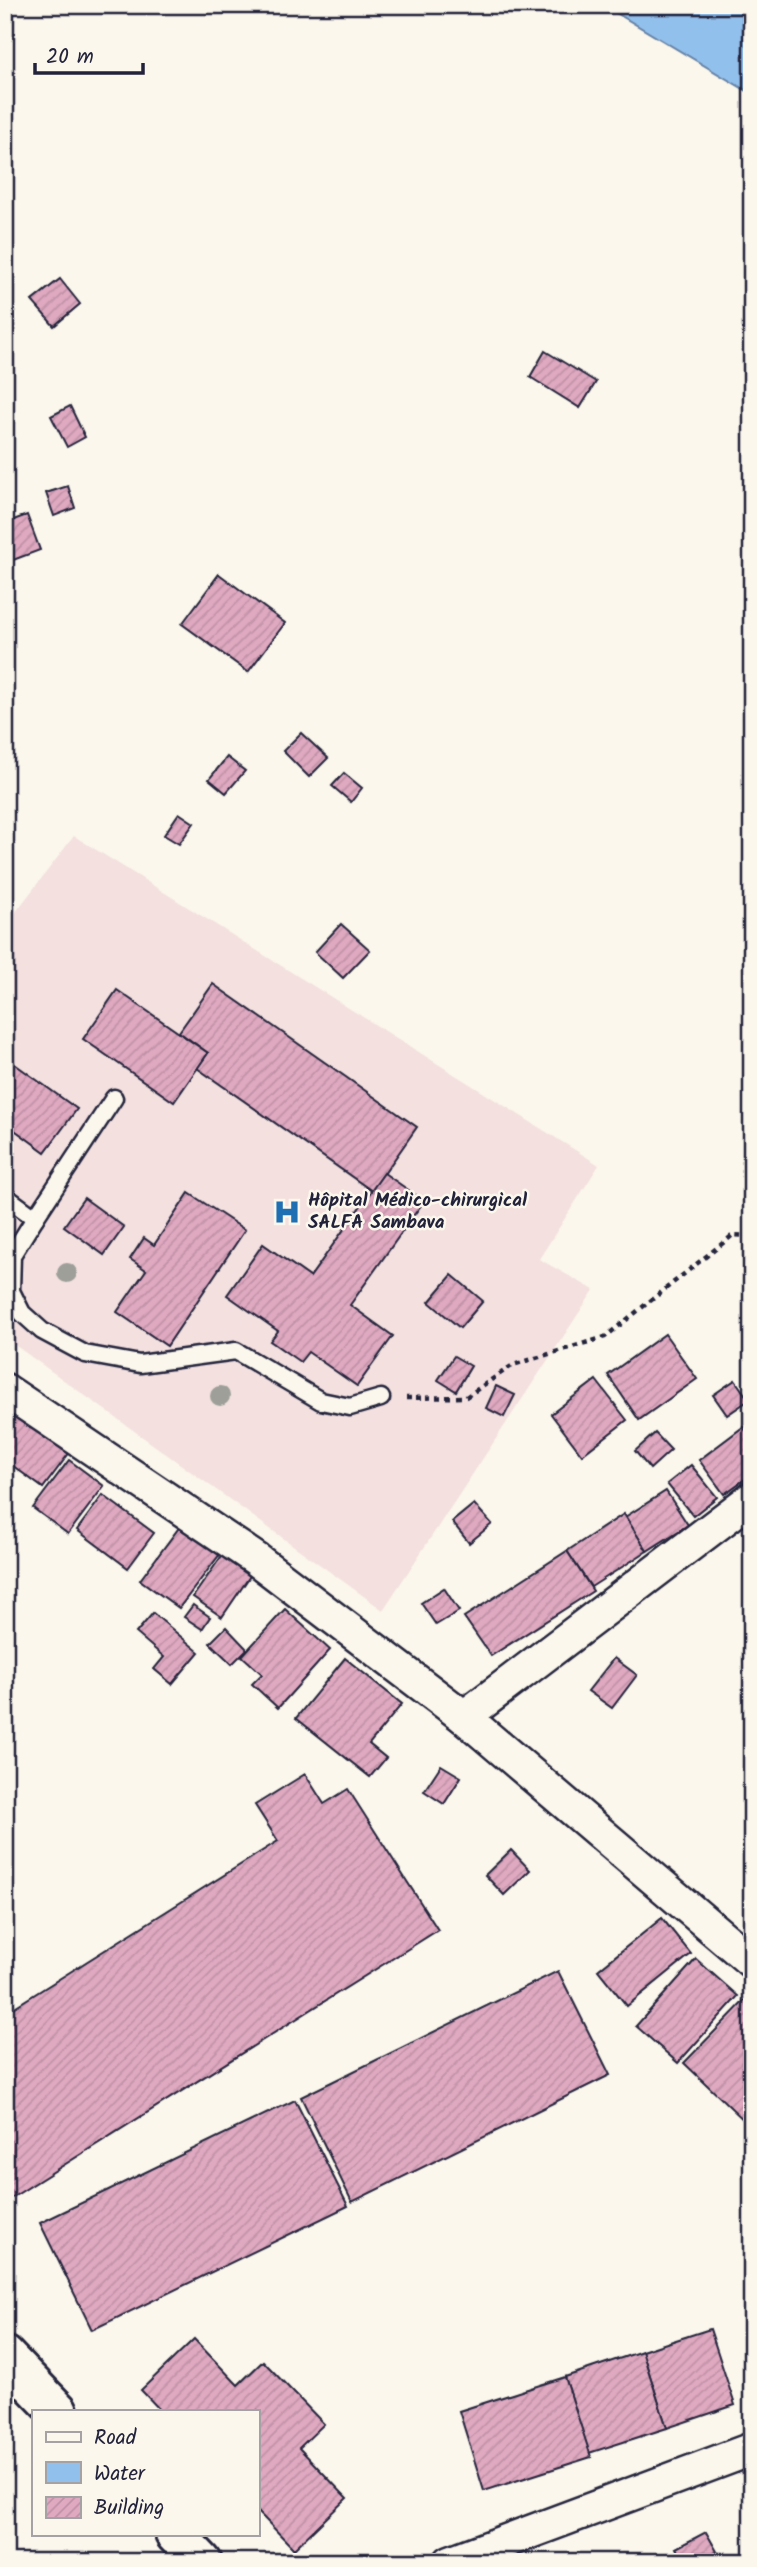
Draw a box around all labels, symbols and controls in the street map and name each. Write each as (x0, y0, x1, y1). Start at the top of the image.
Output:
scale bar (35, 32, 144, 76)
text: 20 m (46, 41, 94, 74)
place label: Hôpital Médico-chirurgical SALFA Sambava (308, 1186, 528, 1238)
hospital icon: Hôpital Médico-chirurgical SALFA Sambava (272, 1197, 302, 1227)
legend (32, 2410, 259, 2536)
text: Road (94, 2422, 137, 2455)
text: Water (94, 2458, 146, 2491)
text: Building (94, 2492, 164, 2525)

